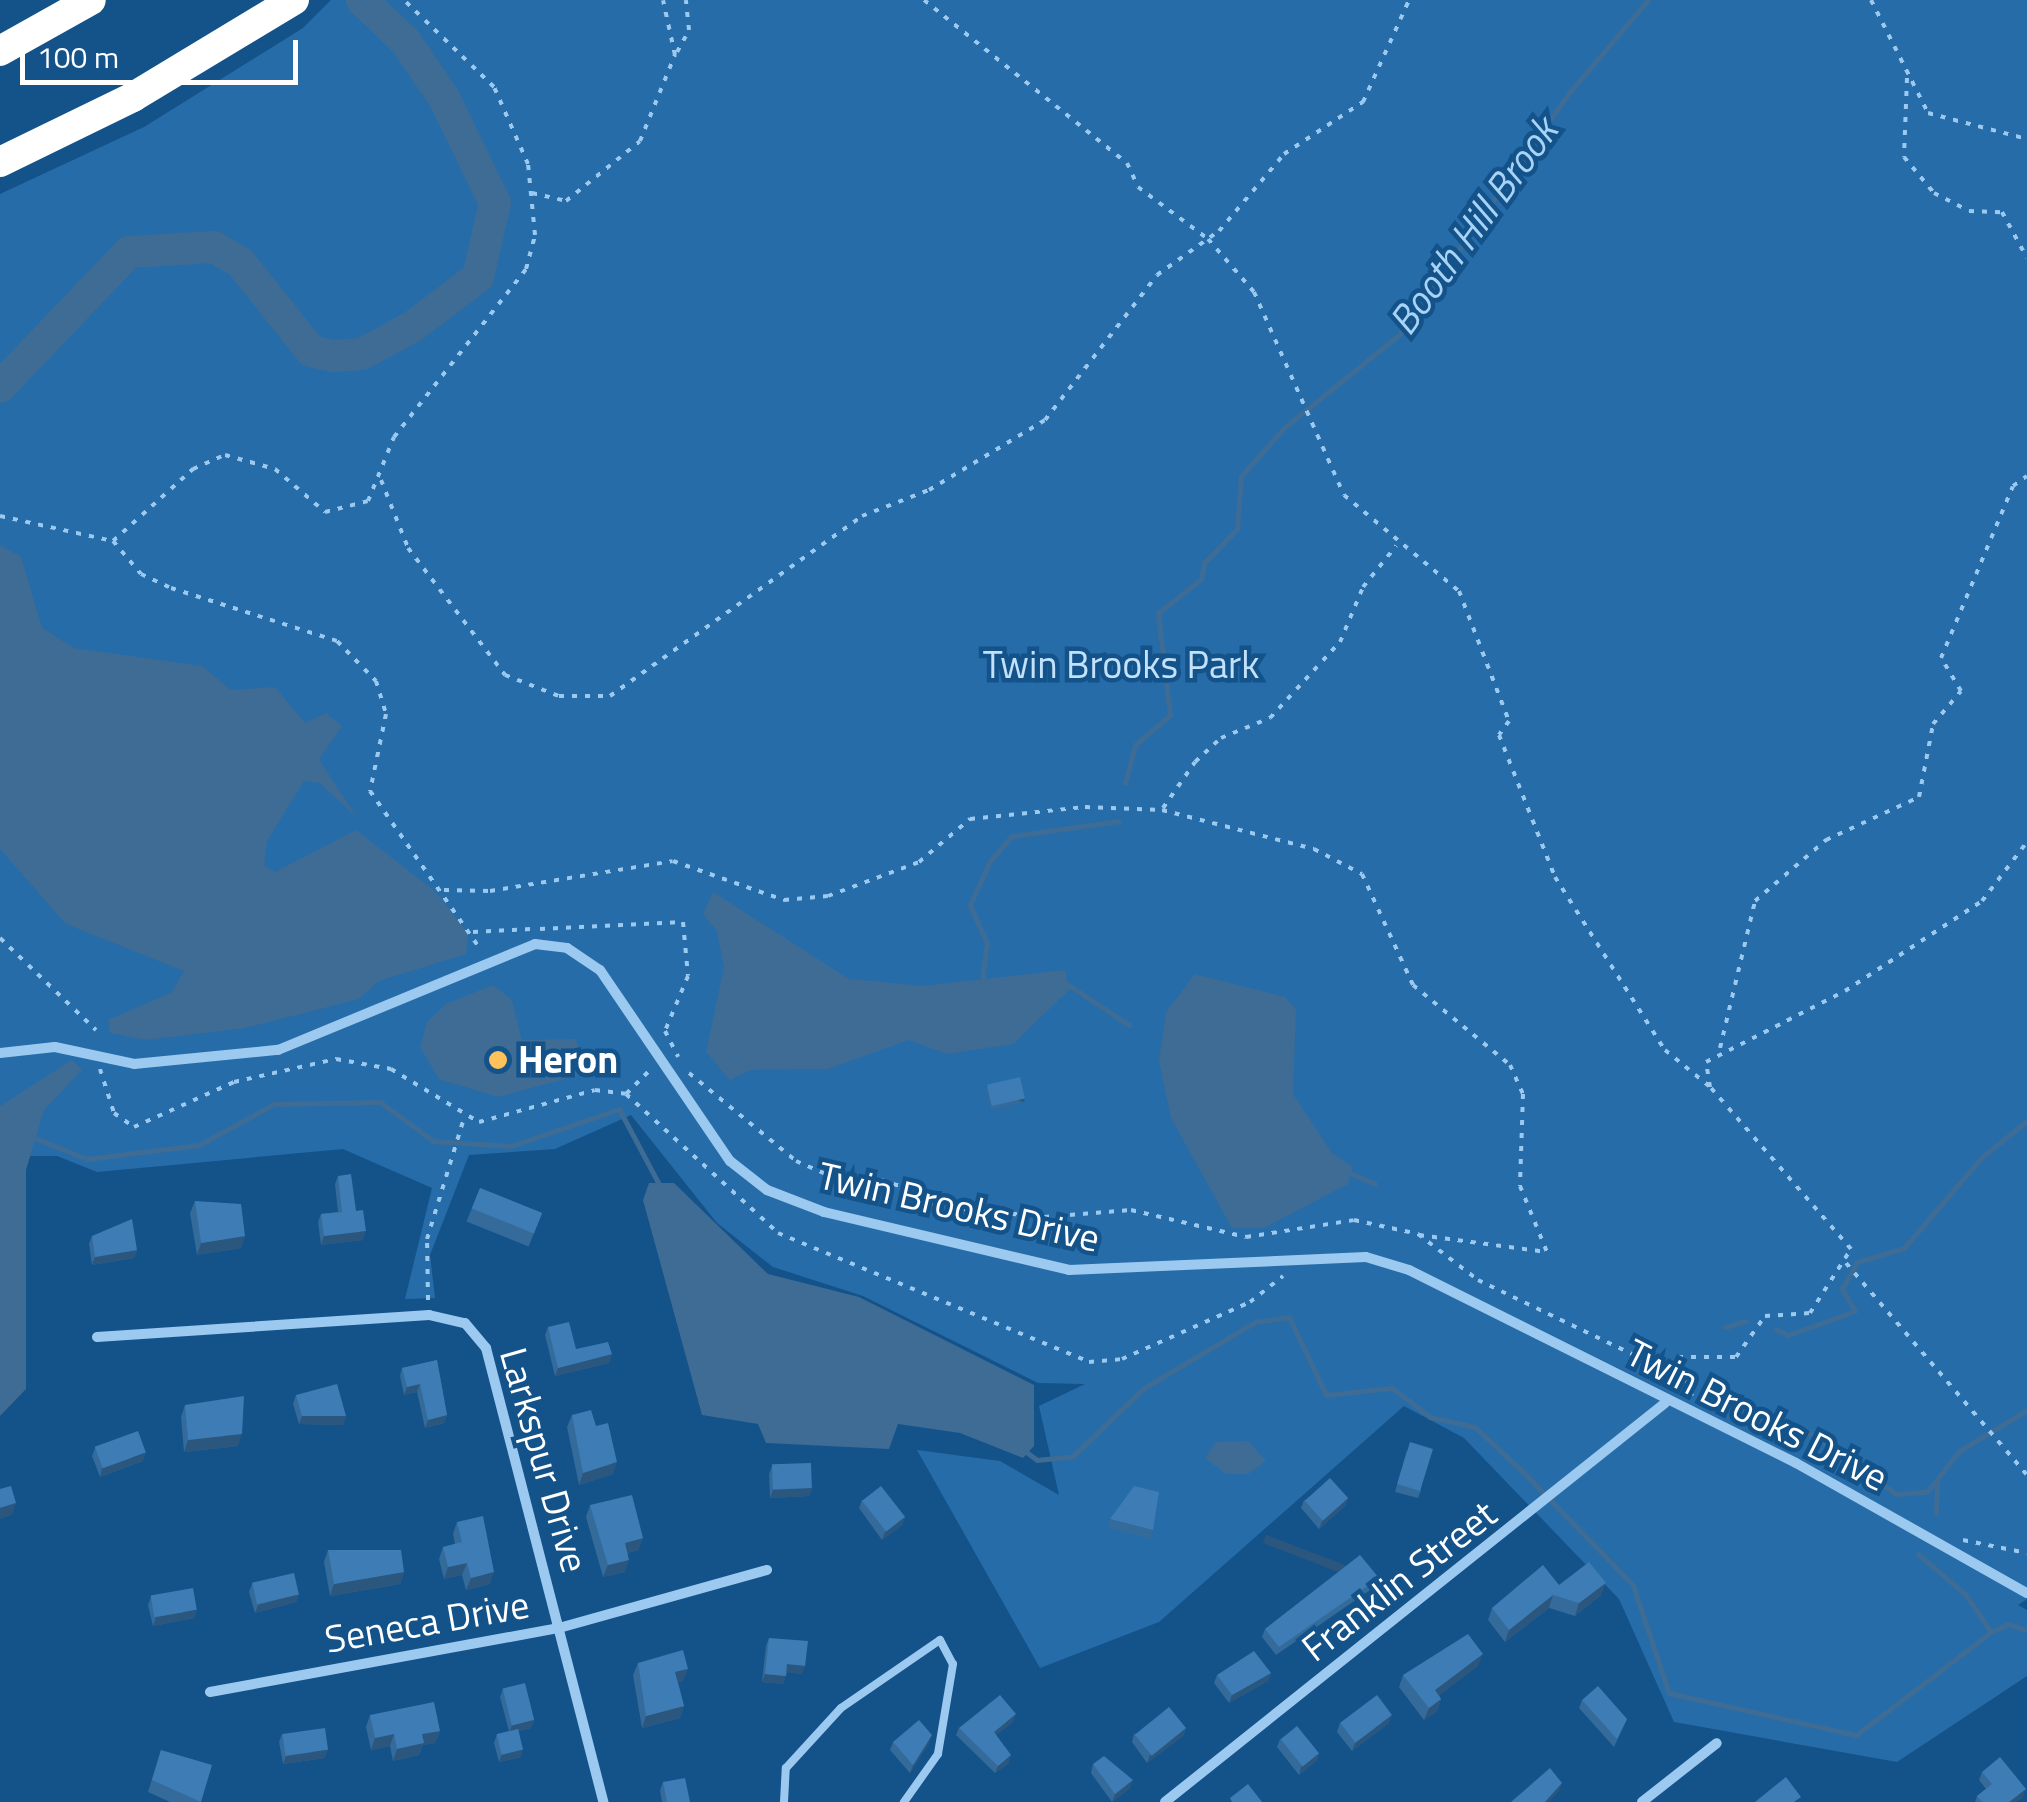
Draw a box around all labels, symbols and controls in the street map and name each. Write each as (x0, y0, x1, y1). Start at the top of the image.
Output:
scale bar (25, 20, 302, 82)
text: 100 m (37, 34, 119, 80)
water label: Booth Hill Brook (1378, 109, 1568, 343)
park label: Twin Brooks Park (983, 642, 1259, 688)
place label: Heron (518, 1037, 618, 1083)
marker: Heron (487, 1049, 509, 1071)
street label: Twin Brooks Drive (814, 1152, 1104, 1262)
street label: Twin Brooks Drive (1619, 1330, 1895, 1500)
street label: Larkspur Drive (490, 1343, 598, 1577)
street label: Franklin Street (1293, 1491, 1505, 1671)
street label: Seneca Drive (321, 1582, 533, 1662)

